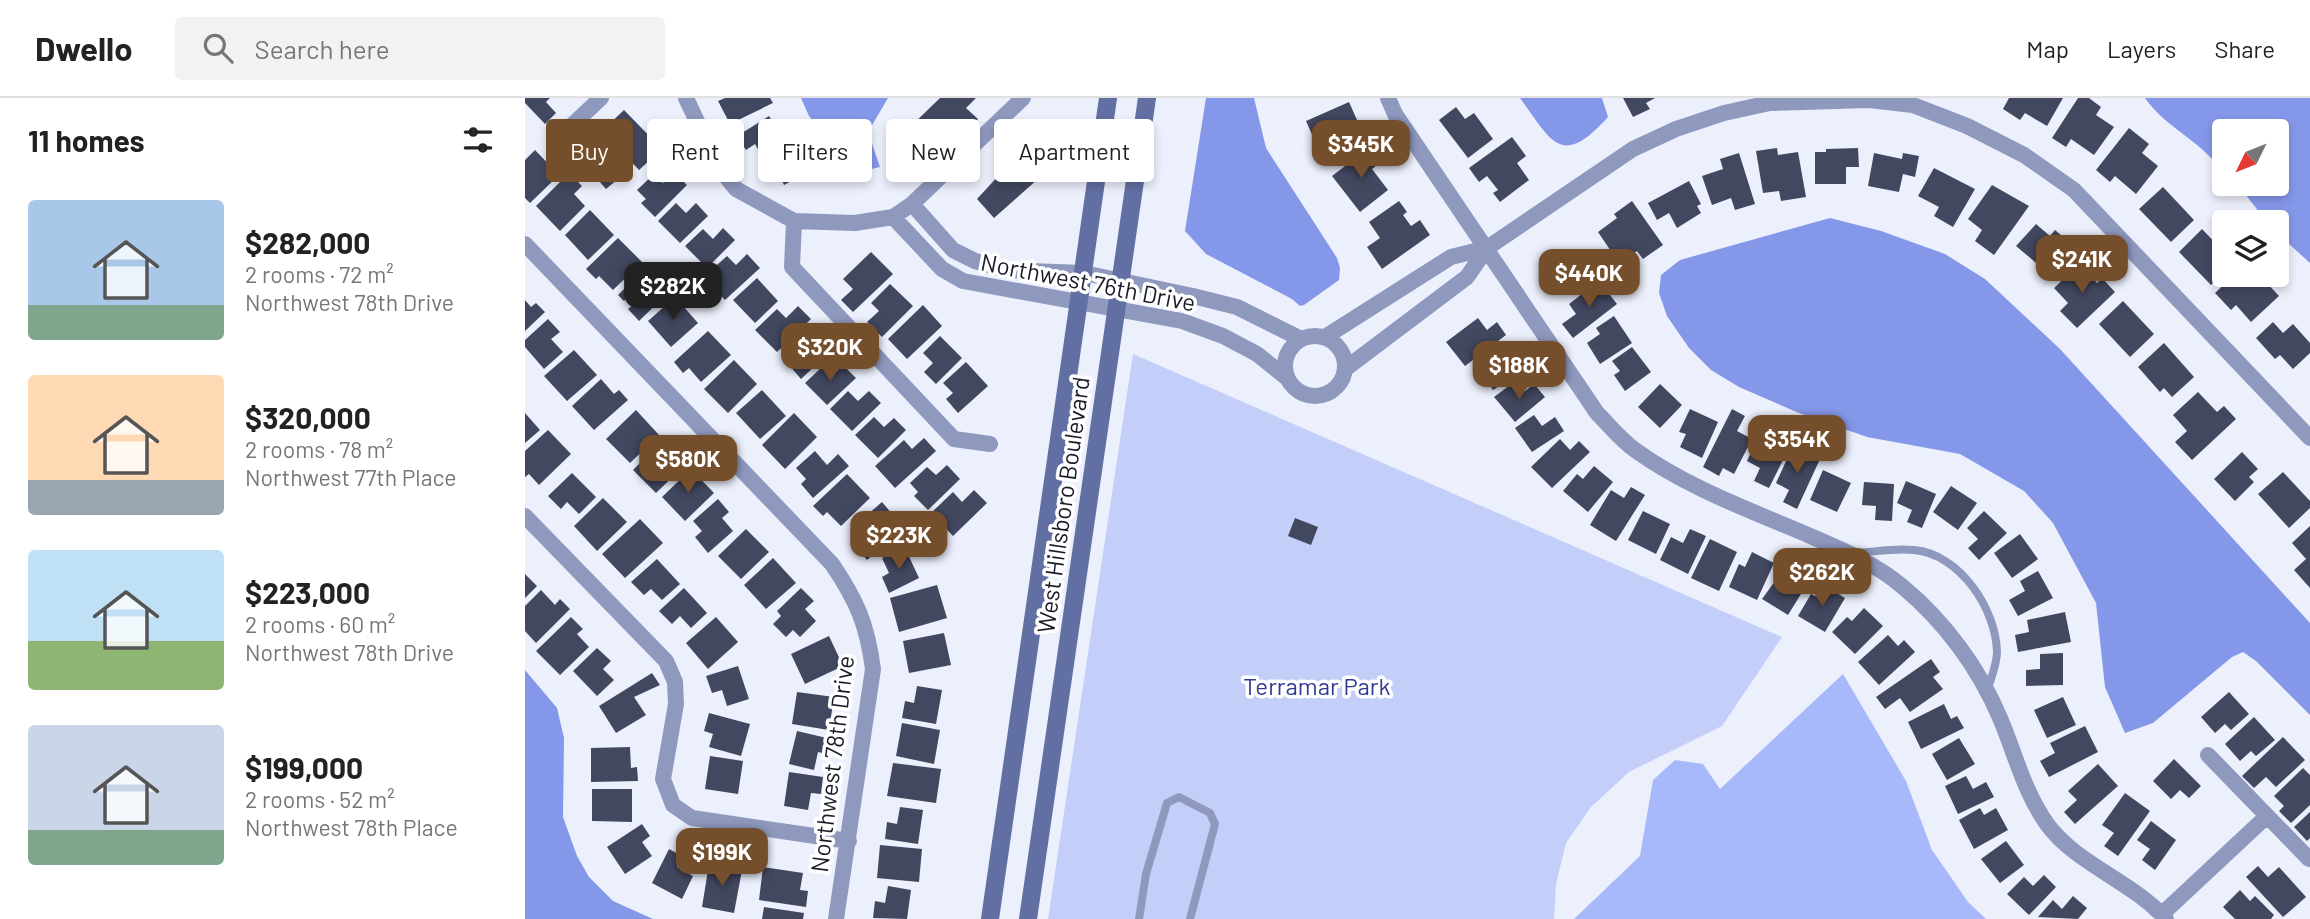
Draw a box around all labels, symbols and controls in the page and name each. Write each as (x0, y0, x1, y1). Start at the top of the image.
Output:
search box (175, 17, 665, 80)
text: Dwello (35, 28, 133, 68)
icon: search (199, 29, 237, 67)
text: Search here (255, 33, 390, 64)
text: Map (2026, 34, 2069, 63)
text: Layers (2107, 34, 2176, 63)
text: Share (2214, 34, 2275, 63)
chip: Buy (546, 119, 633, 182)
chip: Rent (647, 119, 744, 182)
chip: Filters (758, 119, 872, 182)
chip: New (886, 119, 980, 182)
chip: Apartment (994, 119, 1154, 182)
north arrow (2212, 119, 2289, 196)
map controls (2212, 119, 2289, 287)
pin: $345K (1312, 120, 1410, 180)
icon: filters (459, 121, 497, 159)
text: 11 homes (28, 122, 145, 158)
text: $345K (1328, 129, 1394, 157)
button: layers (2212, 210, 2289, 287)
text: $282,000 (245, 224, 370, 260)
icon: home (84, 228, 168, 312)
pin: $241K (2033, 236, 2131, 295)
text: $241K (2052, 244, 2112, 272)
street label: Northwest 76th Drive (979, 246, 1198, 317)
pin: $440K (1540, 250, 1638, 309)
text: $440K (1555, 258, 1623, 286)
text: 2 rooms · 72 m² (245, 260, 394, 288)
pin: $282K (624, 262, 722, 322)
text: $282K (640, 271, 706, 299)
text: Northwest 78th Drive (245, 288, 454, 316)
pin: $320K (781, 324, 879, 383)
text: $320K (797, 332, 863, 360)
pin: $188K (1470, 342, 1568, 401)
text: $188K (1489, 350, 1549, 378)
street label: West Hillsboro Boulevard (1030, 375, 1095, 635)
text: $320,000 (245, 399, 371, 435)
icon: home (84, 403, 168, 487)
pin: $354K (1748, 416, 1846, 475)
text: $354K (1764, 424, 1830, 452)
text: 2 rooms · 78 m² (245, 435, 393, 463)
pin: $580K (639, 436, 737, 495)
text: $580K (655, 444, 721, 472)
text: Northwest 77th Place (245, 463, 457, 491)
pin: $223K (850, 512, 948, 571)
text: $223K (866, 520, 932, 548)
pin: $262K (1773, 548, 1871, 608)
text: $262K (1789, 557, 1855, 585)
text: $223,000 (245, 574, 370, 610)
icon: home (84, 578, 168, 662)
text: 2 rooms · 60 m² (245, 610, 395, 638)
text: Northwest 78th Drive (245, 638, 454, 666)
street label: Northwest 78th Drive (804, 654, 859, 874)
park label: Terramar Park (1243, 671, 1391, 700)
text: $199,000 (245, 749, 363, 785)
icon: home (84, 753, 168, 837)
text: 2 rooms · 52 m² (245, 785, 395, 813)
text: Northwest 78th Place (245, 813, 458, 841)
pin: $199K (673, 828, 771, 888)
text: $199K (692, 837, 752, 865)

